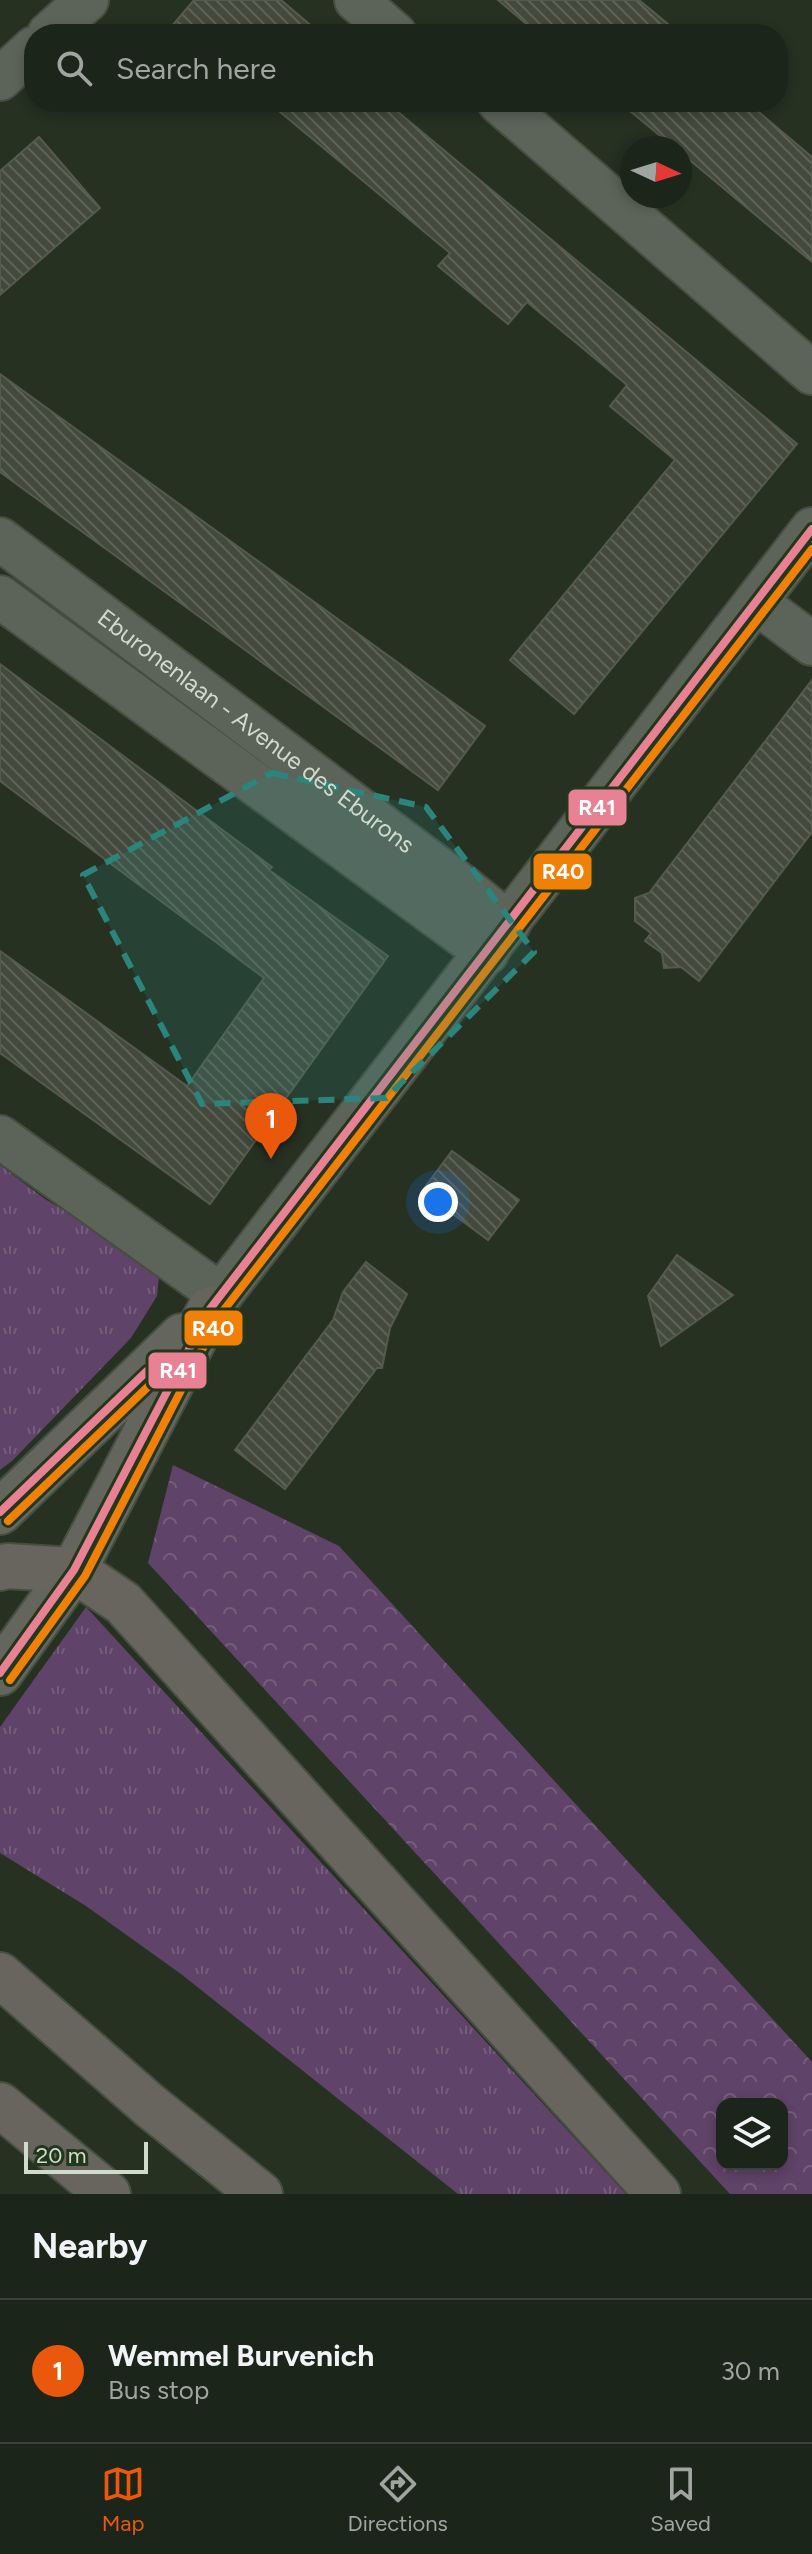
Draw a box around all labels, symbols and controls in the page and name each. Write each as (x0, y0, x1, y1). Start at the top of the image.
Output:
search box (24, 24, 788, 112)
icon: search (52, 46, 96, 90)
text: Search here (116, 50, 276, 87)
north arrow (620, 136, 692, 208)
street label: Eburonenlaan - Avenue des Eburons (92, 603, 420, 859)
line badge: R41 (567, 788, 628, 827)
text: R41 (578, 794, 616, 821)
line badge: R40 (532, 852, 593, 891)
text: R40 (542, 858, 584, 885)
pin: 1 (245, 1093, 297, 1159)
your location (418, 1182, 458, 1222)
line badge: R40 (183, 1309, 244, 1347)
text: R40 (192, 1315, 234, 1342)
line badge: R41 (147, 1351, 208, 1390)
text: R41 (159, 1357, 197, 1384)
map controls (716, 2098, 788, 2170)
button: layers (716, 2098, 788, 2170)
scale bar (24, 2138, 148, 2174)
text: 20 m (36, 2142, 87, 2169)
text: Nearby (32, 2226, 147, 2267)
text: Wemmel Burvenich (108, 2337, 374, 2374)
text: 1 (53, 2355, 63, 2387)
text: 30 m (721, 2355, 780, 2387)
text: Bus stop (108, 2374, 209, 2406)
tab: Map (101, 2462, 145, 2537)
tab: Directions (348, 2462, 448, 2537)
tab: Saved (650, 2462, 711, 2537)

